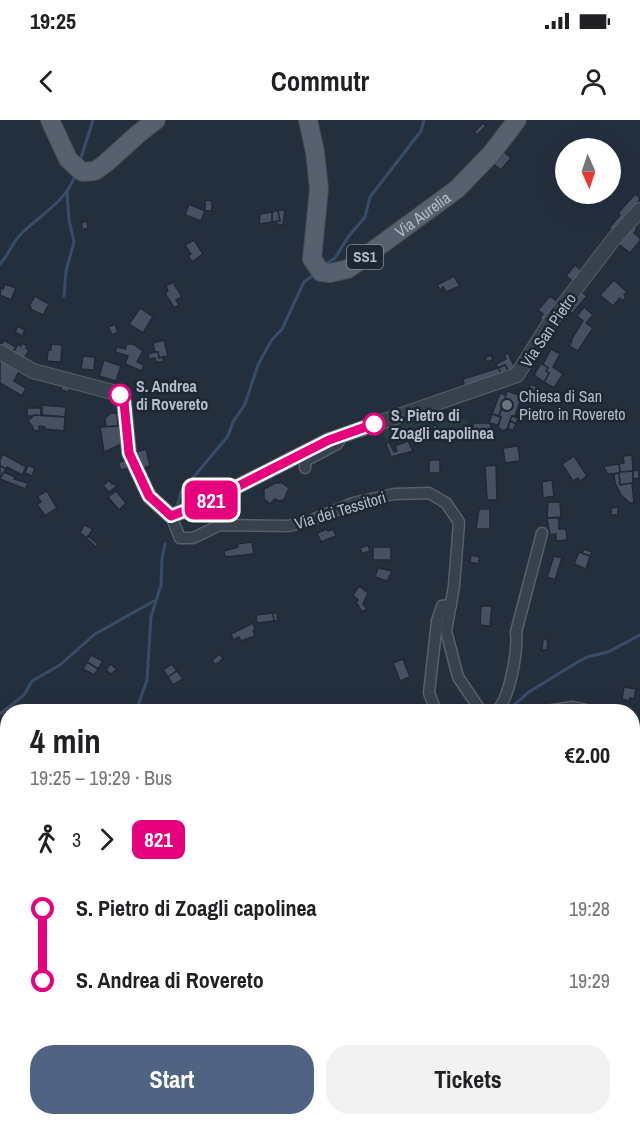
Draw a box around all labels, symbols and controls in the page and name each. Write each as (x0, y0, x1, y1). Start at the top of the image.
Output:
text: 19:25 (30, 6, 76, 36)
text: Commutr (271, 63, 369, 99)
icon: back (30, 65, 63, 98)
icon: person (577, 65, 610, 98)
north arrow (555, 138, 621, 204)
map controls (555, 138, 621, 204)
street label: Via Aurelia (390, 186, 455, 242)
road number: SS1 (347, 245, 383, 269)
street label: Via San Pietro (515, 289, 581, 371)
place label: S. Andrea di Rovereto (136, 375, 208, 415)
marker: S. Andrea di Rovereto (109, 384, 131, 406)
place label: Chiesa di San Pietro in Rovereto (519, 385, 625, 425)
marker: Chiesa di San Pietro in Rovereto (500, 398, 514, 412)
place label: S. Pietro di Zoagli capolinea (391, 404, 495, 444)
marker: S. Pietro di Zoagli capolinea (363, 413, 385, 435)
line badge: 821 (176, 480, 246, 520)
text: 821 (197, 486, 225, 515)
street label: Via dei Tessitori (292, 486, 388, 534)
text: 4 min (30, 719, 101, 763)
text: €2.00 (565, 740, 610, 770)
text: 19:25 – 19:29 · Bus (30, 764, 172, 791)
icon: walk (30, 823, 63, 856)
icon: forward (90, 823, 123, 856)
text: 821 (144, 825, 173, 854)
text: 3 (72, 826, 81, 853)
text: S. Pietro di Zoagli capolinea (76, 893, 317, 923)
text: 19:28 (569, 895, 610, 922)
text: S. Andrea di Rovereto (76, 965, 264, 995)
text: 19:29 (569, 967, 610, 994)
button: Start (30, 1045, 314, 1114)
button: Tickets (326, 1045, 610, 1114)

